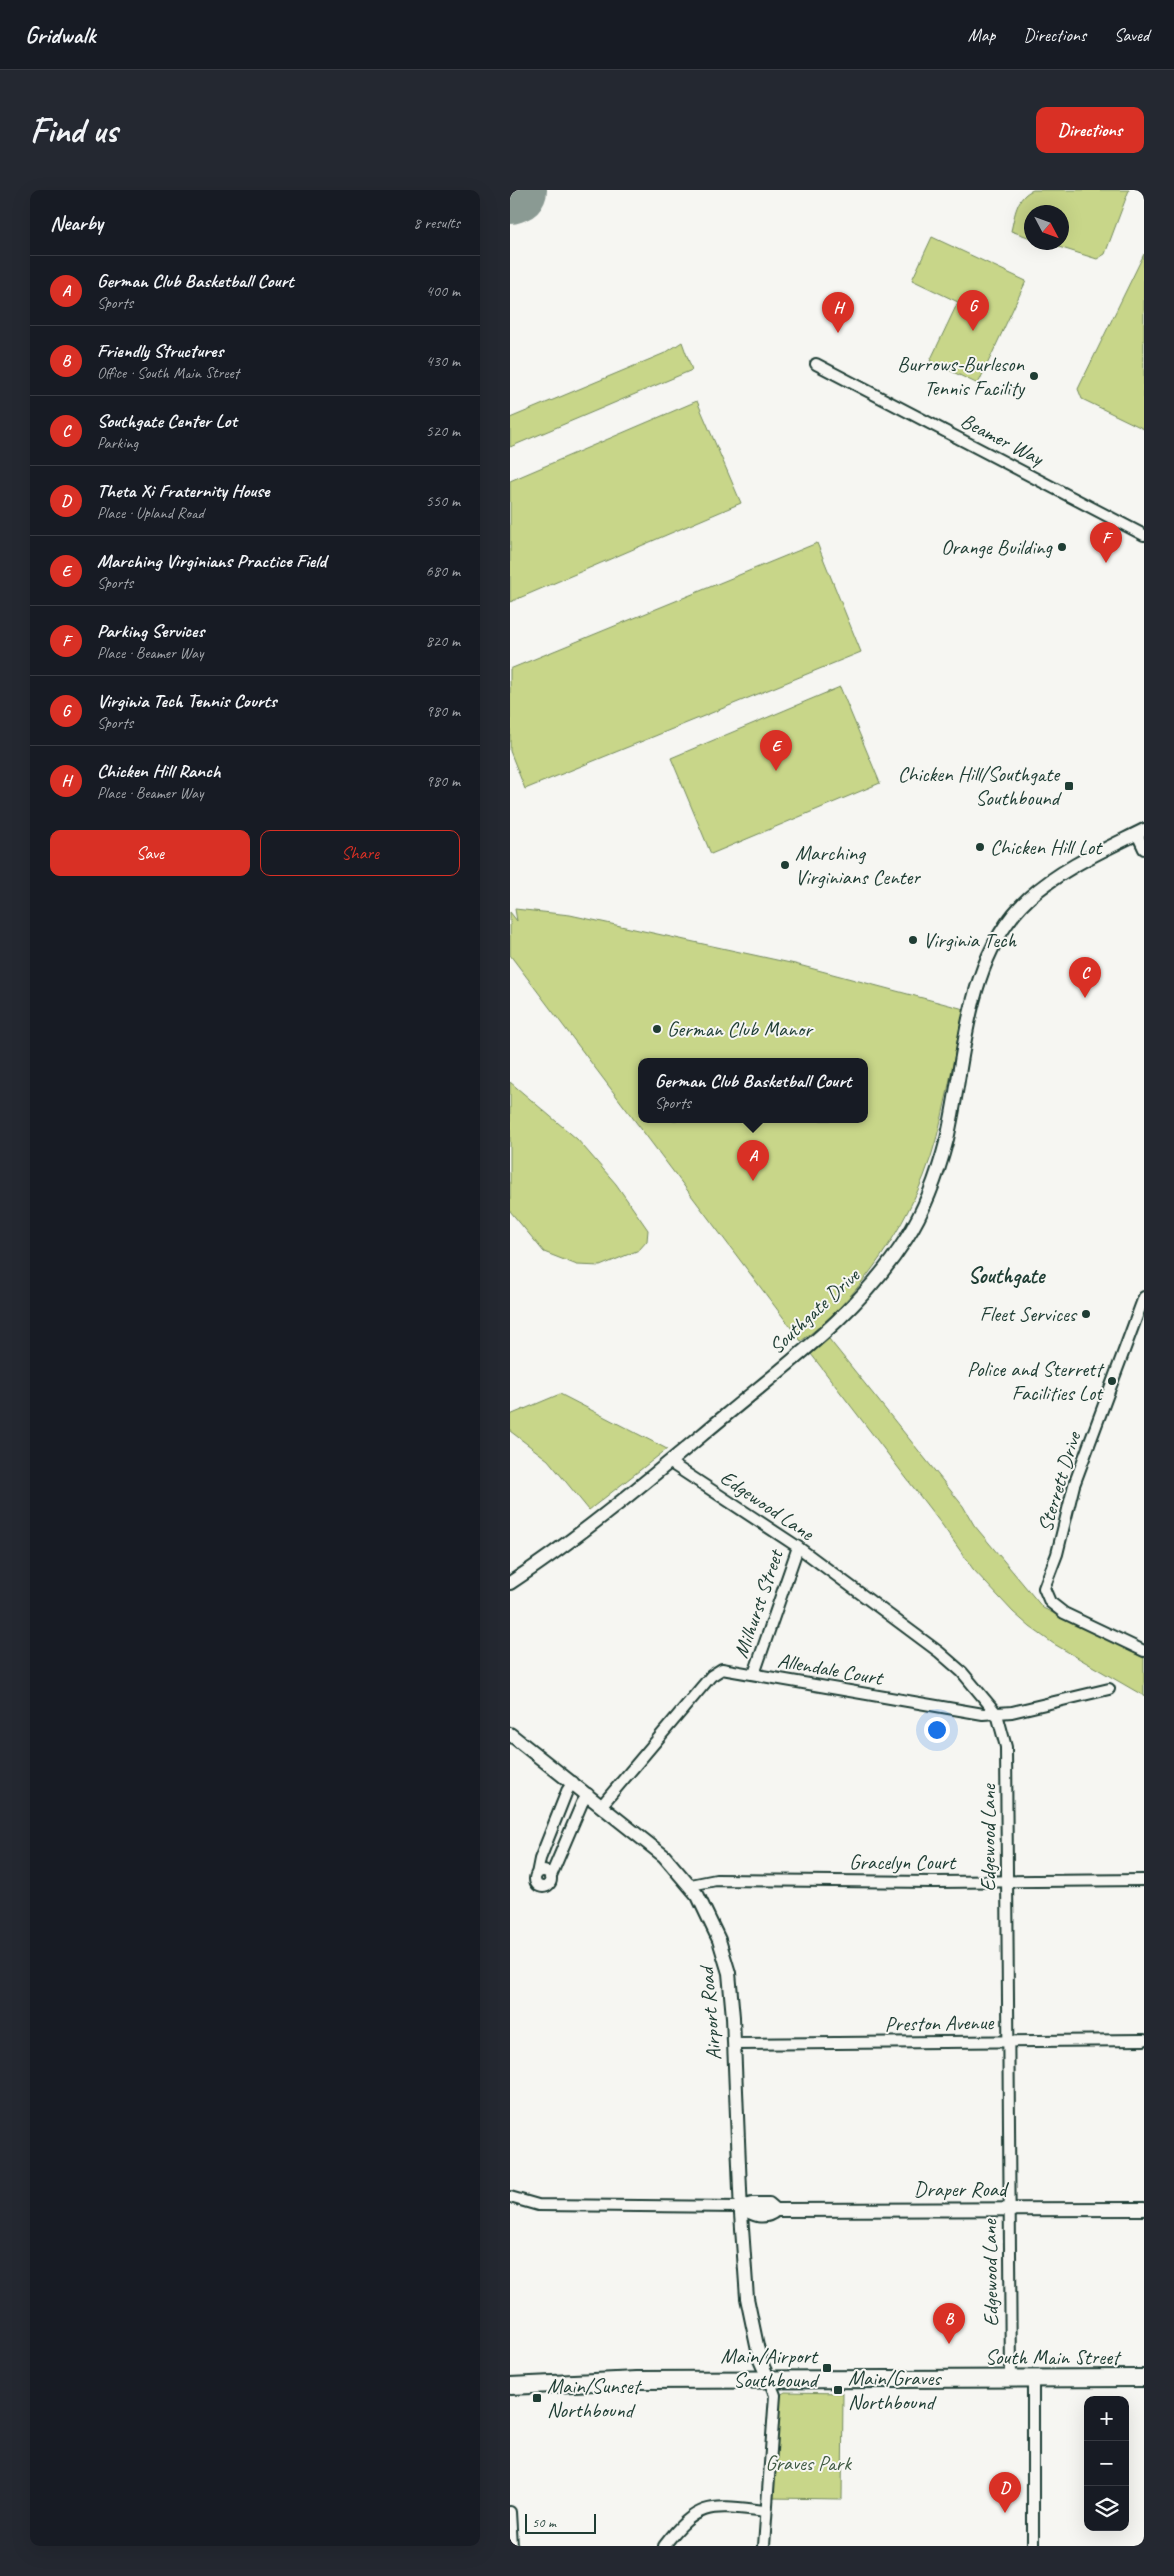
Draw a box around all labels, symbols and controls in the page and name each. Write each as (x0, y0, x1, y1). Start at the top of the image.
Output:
text: Gridwalk (25, 20, 95, 50)
text: Map (968, 24, 995, 46)
text: Directions (1023, 24, 1086, 46)
text: Saved (1114, 24, 1149, 46)
button: Directions (1036, 107, 1144, 153)
text: Find us (30, 108, 117, 153)
north arrow (1024, 205, 1069, 250)
text: Nearby (50, 210, 103, 236)
text: 8 results (413, 213, 460, 233)
text: German Club Basketball Court (97, 269, 294, 293)
text: A (62, 281, 70, 301)
text: 400 m (426, 281, 460, 301)
pin: G (957, 290, 989, 331)
pin: H (822, 292, 854, 333)
text: Sports (97, 293, 133, 313)
text: Friendly Structures (97, 339, 223, 363)
text: B (62, 351, 70, 371)
text: 430 m (426, 351, 460, 371)
place label: Burrows-Burleson Tennis Facility (897, 351, 1026, 401)
text: Office · South Main Street (97, 363, 239, 383)
marker: Burrows-Burleson Tennis Facility (1028, 370, 1040, 382)
street label: Beamer Way (957, 407, 1049, 472)
text: Southgate Center Lot (97, 409, 237, 433)
text: C (62, 421, 70, 441)
text: 520 m (426, 421, 460, 441)
text: Parking (97, 433, 138, 453)
text: Theta Xi Fraternity House (97, 479, 269, 503)
text: D (61, 491, 71, 511)
text: 550 m (426, 491, 460, 511)
text: Place · Upland Road (97, 503, 204, 523)
pin: F (1090, 522, 1122, 563)
place label: Orange Building (941, 534, 1054, 560)
marker: Orange Building (1056, 541, 1068, 553)
text: Marching Virginians Practice Field (97, 549, 326, 573)
text: E (62, 561, 70, 581)
text: 680 m (426, 561, 460, 581)
text: Sports (97, 573, 133, 593)
text: Parking Services (97, 619, 204, 643)
text: F (62, 631, 70, 651)
text: 820 m (426, 631, 460, 651)
text: Place · Beamer Way (97, 643, 204, 663)
text: Virginia Tech Tennis Courts (97, 689, 277, 713)
text: G (62, 701, 70, 721)
text: 980 m (426, 701, 460, 721)
text: Sports (97, 713, 133, 733)
pin: E (760, 730, 792, 771)
text: Chicken Hill Ranch (97, 759, 221, 783)
place label: Chicken Hill/Southgate Southbound (898, 761, 1063, 811)
text: H (61, 771, 71, 791)
text: 980 m (426, 771, 460, 791)
marker: Chicken Hill/Southgate Southbound (1063, 780, 1075, 792)
text: Place · Beamer Way (97, 783, 204, 803)
button: Save (50, 830, 250, 876)
button: Share (260, 830, 460, 876)
place label: Chicken Hill Lot (990, 834, 1103, 860)
place label: Marching Virginians Center (795, 840, 921, 890)
marker: Chicken Hill Lot (974, 841, 986, 853)
marker: Marching Virginians Center (779, 859, 791, 871)
place label: Virginia Tech (923, 927, 1017, 953)
marker: Virginia Tech (907, 934, 919, 946)
pin: C (1069, 957, 1101, 998)
place label: German Club Manor (667, 1016, 814, 1042)
marker: German Club Manor (651, 1023, 663, 1035)
popup (638, 1058, 868, 1123)
text: German Club Basketball Court (655, 1069, 851, 1093)
text: Sports (655, 1093, 691, 1113)
pin: A (737, 1140, 769, 1181)
street label: Southgate Drive (763, 1262, 865, 1359)
district label: Southgate (968, 1262, 1047, 1290)
place label: Fleet Services (980, 1301, 1078, 1327)
marker: Fleet Services (1080, 1308, 1092, 1320)
place label: Police and Sterrett Facilities Lot (967, 1356, 1105, 1406)
marker: Police and Sterrett Facilities Lot (1106, 1375, 1118, 1387)
street label: Sterrett Drive (1032, 1427, 1087, 1535)
street label: Edgewood Lane (715, 1464, 820, 1546)
street label: Milhurst Street (727, 1545, 789, 1661)
street label: Allendale Court (776, 1647, 886, 1691)
your location (924, 1717, 950, 1743)
street label: Edgewood Lane (975, 1783, 1001, 1892)
street label: Gracelyn Court (849, 1849, 957, 1875)
street label: Airport Road (693, 1963, 727, 2061)
street label: Preston Avenue (885, 2009, 995, 2037)
street label: Draper Road (914, 2176, 1010, 2202)
street label: Edgewood Lane (976, 2218, 1004, 2327)
pin: B (933, 2303, 965, 2344)
place label: Main/Airport Southbound (721, 2343, 821, 2393)
street label: South Main Street (985, 2344, 1122, 2370)
marker: Main/Airport Southbound (821, 2362, 833, 2374)
place label: Main/Graves Northbound (848, 2365, 942, 2415)
place label: Main/Sunset Northbound (547, 2373, 643, 2423)
marker: Main/Graves Northbound (832, 2384, 844, 2396)
marker: Main/Sunset Northbound (531, 2392, 543, 2404)
map controls (1084, 2396, 1129, 2531)
button: + (1084, 2396, 1129, 2441)
button: − (1084, 2441, 1129, 2486)
park label: Graves Park (765, 2450, 852, 2476)
pin: D (989, 2472, 1021, 2513)
button: layers (1084, 2486, 1129, 2531)
scale bar (525, 2511, 596, 2534)
text: 50 m (532, 2514, 556, 2531)

